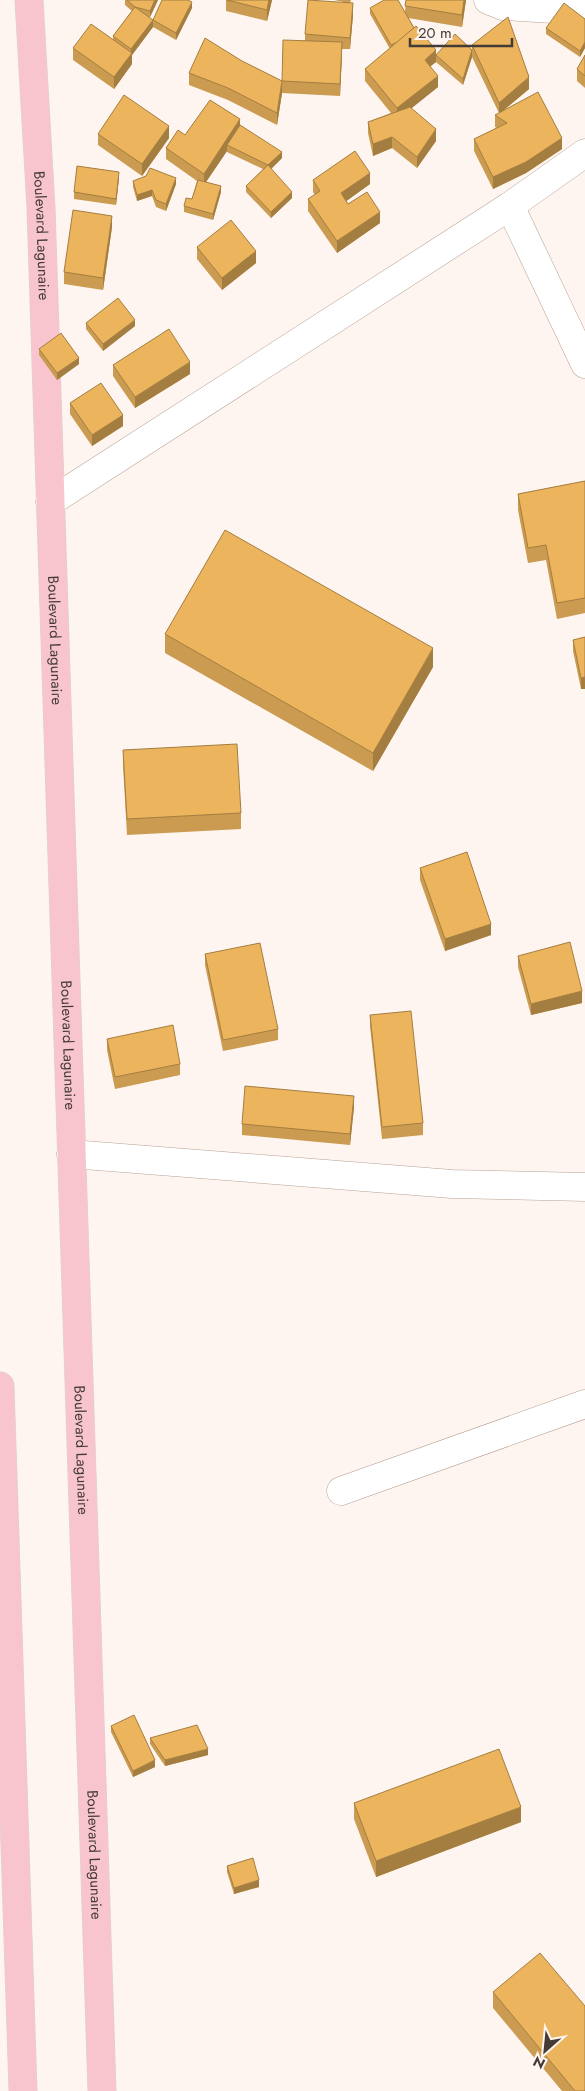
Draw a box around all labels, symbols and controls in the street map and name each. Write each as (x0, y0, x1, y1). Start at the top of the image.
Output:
scale bar (410, 15, 512, 47)
text: 20 m (418, 22, 452, 44)
street label: Boulevard Lagunaire (28, 170, 55, 301)
street label: Boulevard Lagunaire (42, 575, 68, 706)
street label: Boulevard Lagunaire (55, 980, 81, 1111)
street label: Boulevard Lagunaire (68, 1385, 94, 1515)
street label: Boulevard Lagunaire (81, 1790, 107, 1920)
north arrow (520, 2026, 570, 2076)
text: N (530, 2051, 549, 2074)

